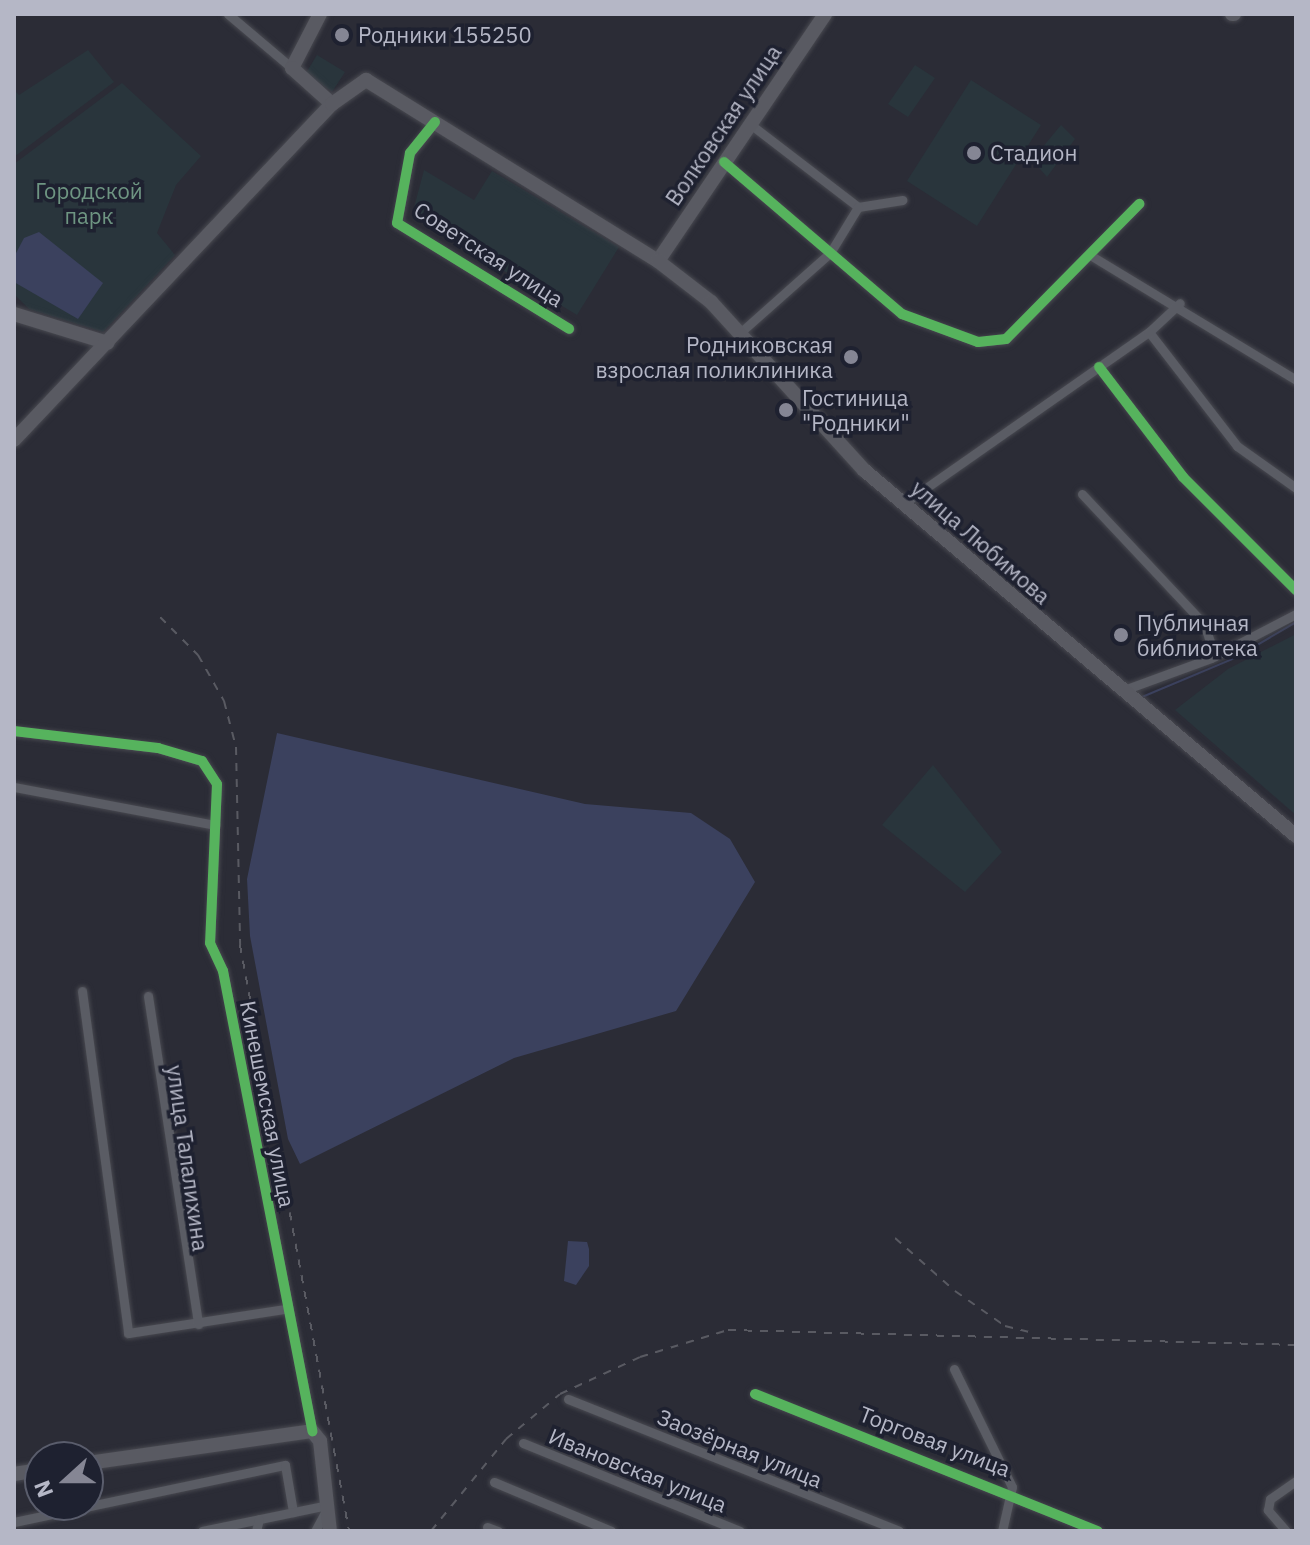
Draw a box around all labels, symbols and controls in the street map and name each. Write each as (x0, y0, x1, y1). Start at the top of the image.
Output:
place label: Родники 155250 (358, 22, 532, 48)
marker: Родники 155250 (333, 26, 351, 44)
street label: Волковская улица (660, 40, 786, 210)
place label: Стадион (990, 140, 1077, 166)
marker: Стадион (965, 144, 983, 162)
park label: Городской парк (35, 177, 143, 228)
street label: Советская улица (409, 196, 569, 312)
place label: Родниковская взрослая поликлиника (595, 331, 833, 382)
marker: Родниковская взрослая поликлиника (840, 346, 862, 368)
place label: Гостиница "Родники" (802, 384, 910, 436)
marker: Гостиница "Родники" (777, 401, 795, 419)
street label: улица Любимова (906, 475, 1056, 609)
place label: Публичная библиотека (1137, 609, 1258, 660)
marker: Публичная библиотека (1112, 626, 1130, 644)
street label: Кинешемская улица (235, 998, 301, 1210)
street label: улица Талалихина (162, 1063, 214, 1253)
street label: Торговая улица (856, 1400, 1014, 1482)
street label: Заозёрная улица (654, 1403, 826, 1493)
street label: Ивановская улица (545, 1422, 731, 1518)
north arrow (24, 1441, 104, 1521)
text: N (27, 1476, 59, 1502)

